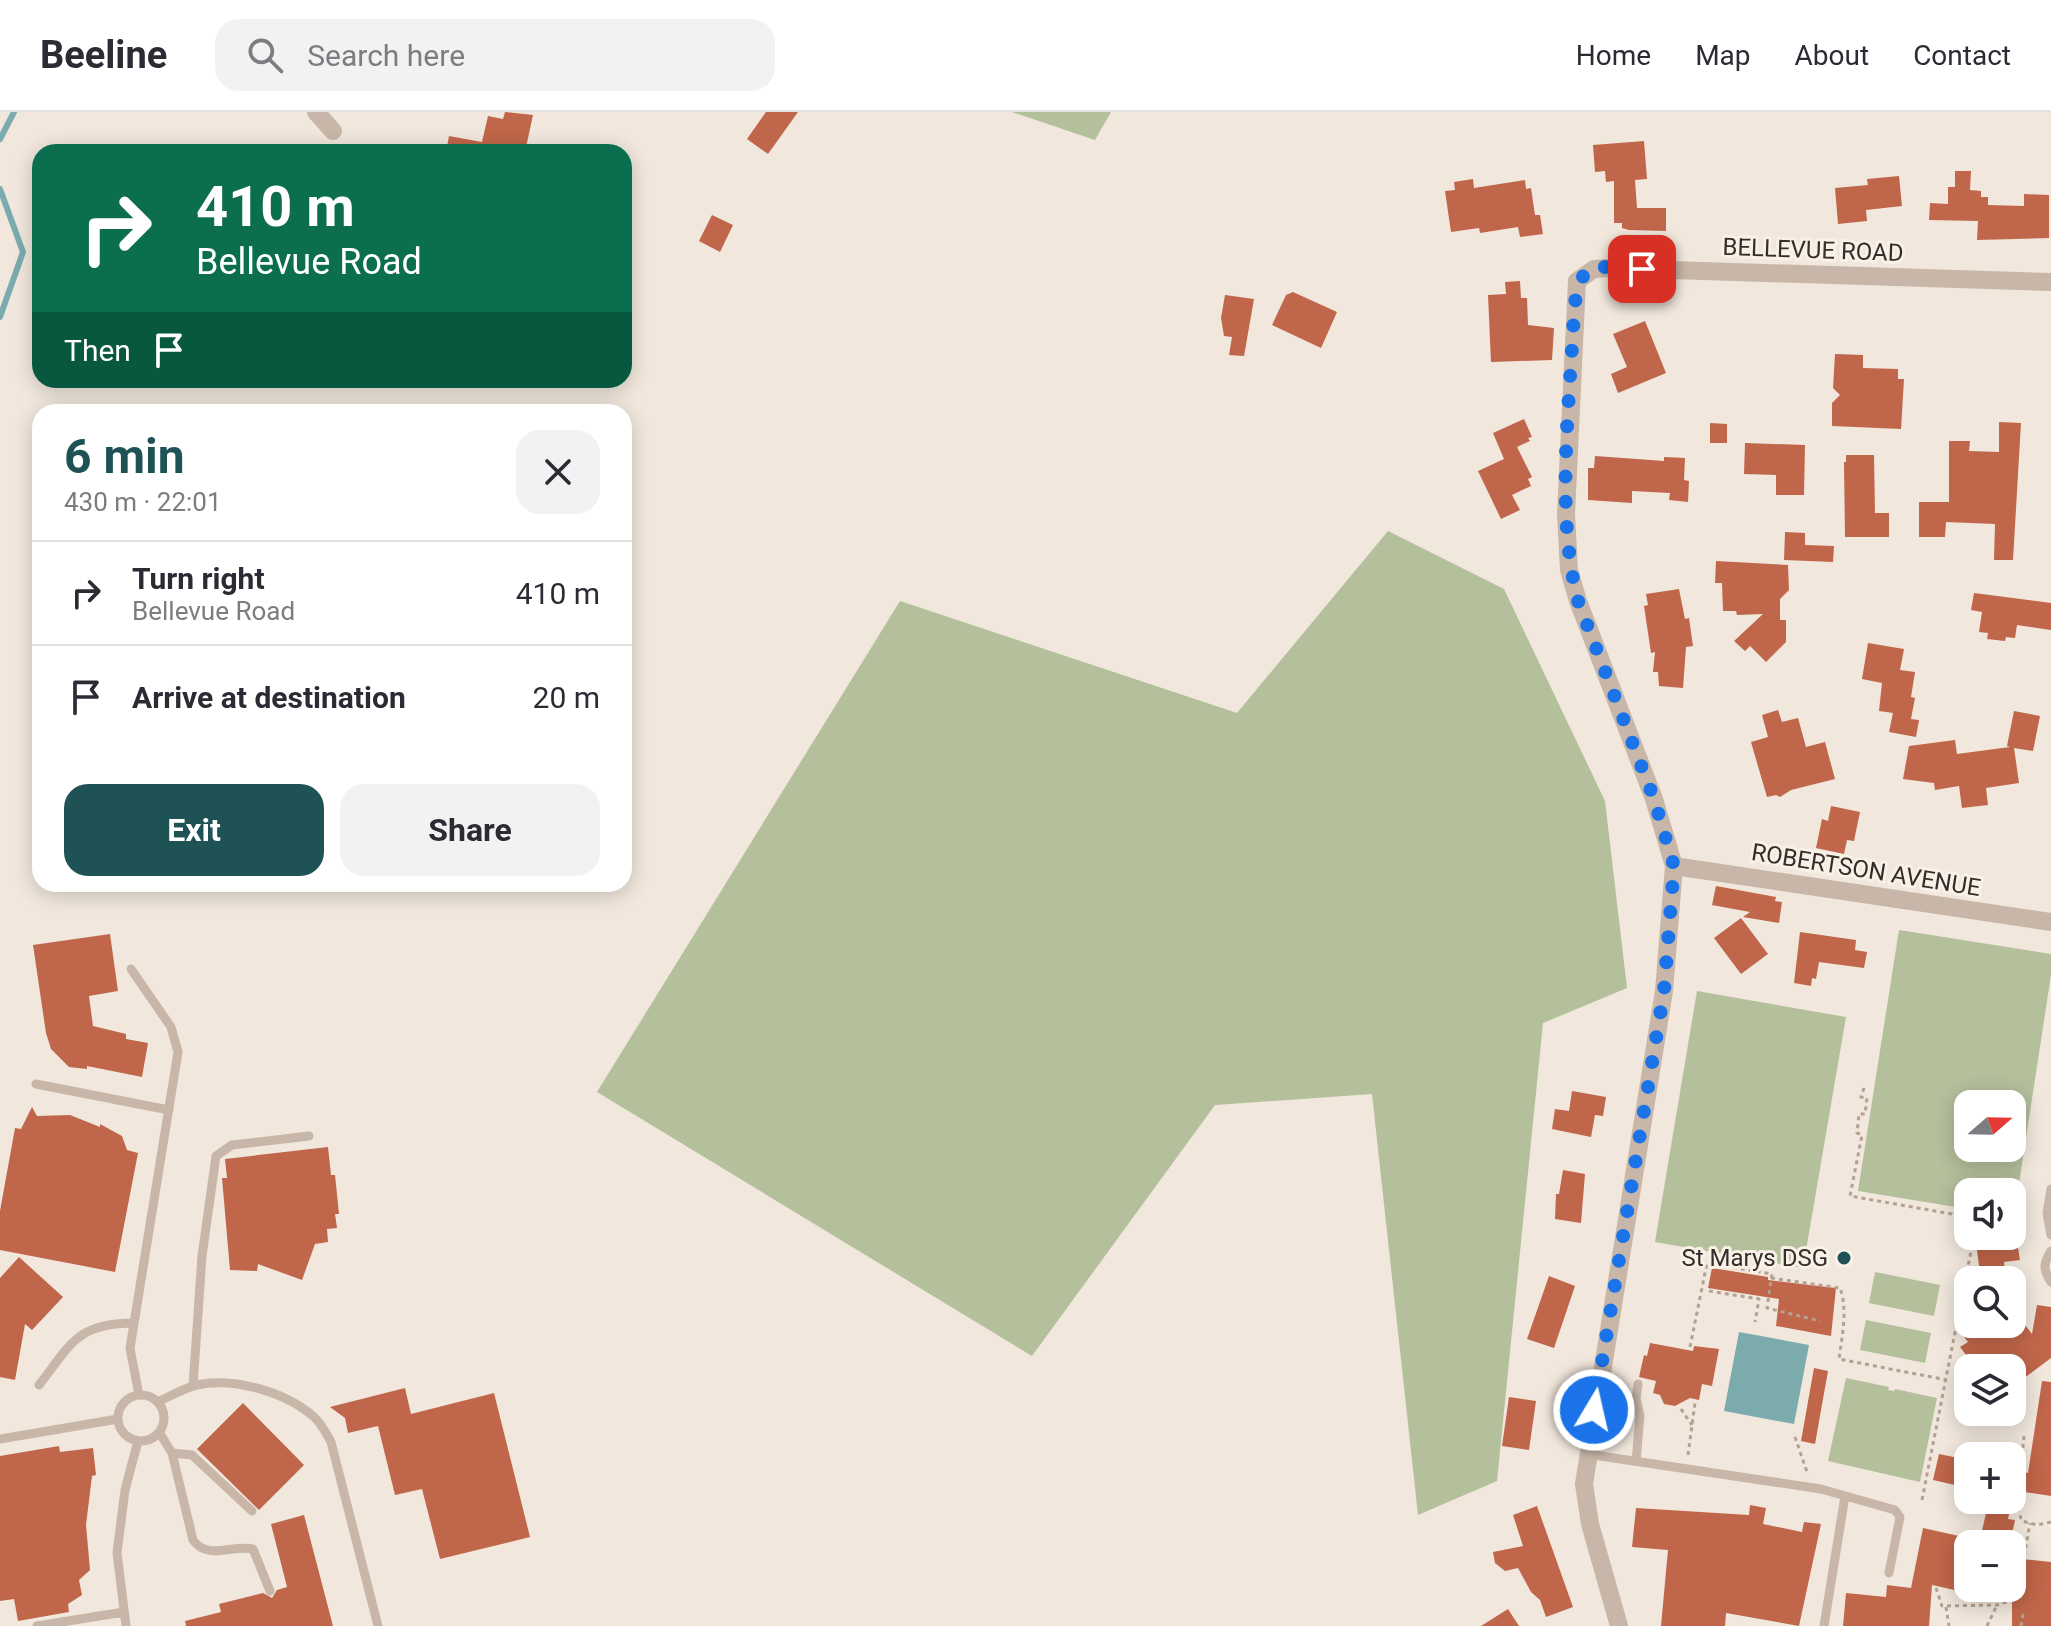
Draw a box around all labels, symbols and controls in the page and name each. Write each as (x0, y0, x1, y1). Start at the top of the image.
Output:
search box (215, 19, 775, 91)
text: Beeline (40, 33, 167, 77)
icon: search (243, 33, 287, 77)
text: Search here (307, 38, 465, 73)
text: Home (1576, 39, 1651, 72)
text: Map (1695, 39, 1751, 72)
text: About (1795, 39, 1869, 72)
text: Contact (1913, 39, 2011, 72)
text: 410 m (196, 174, 355, 240)
icon: right (64, 176, 168, 280)
street label: BELLEVUE ROAD (1722, 233, 1904, 267)
pin (1608, 235, 1676, 303)
text: Bellevue Road (196, 241, 422, 283)
icon: arrive (1620, 247, 1664, 291)
icon: arrive (147, 328, 191, 372)
text: Then (64, 333, 131, 368)
text: 6 min (64, 428, 185, 485)
button: close (516, 430, 600, 514)
text: 430 m · 22:01 (64, 487, 222, 517)
text: Turn right (132, 561, 265, 596)
icon: right (64, 571, 108, 615)
text: 410 m (516, 576, 600, 611)
text: Bellevue Road (132, 596, 295, 626)
icon: arrive (64, 675, 108, 719)
text: Arrive at destination (132, 680, 406, 715)
text: 20 m (533, 680, 600, 715)
button: Exit (64, 784, 324, 876)
button: Share (340, 784, 600, 876)
street label: ROBERTSON AVENUE (1749, 838, 1983, 902)
north arrow (1954, 1090, 2026, 1162)
map controls (1954, 1090, 2026, 1602)
button: sound (1954, 1178, 2026, 1250)
place label: St Marys DSG (1682, 1244, 1828, 1272)
marker: St Marys DSG (1835, 1249, 1853, 1267)
button: search (1954, 1266, 2026, 1338)
button: layers (1954, 1354, 2026, 1426)
position arrow (1552, 1368, 1636, 1452)
button: + (1954, 1442, 2026, 1514)
button: − (1954, 1530, 2026, 1602)

